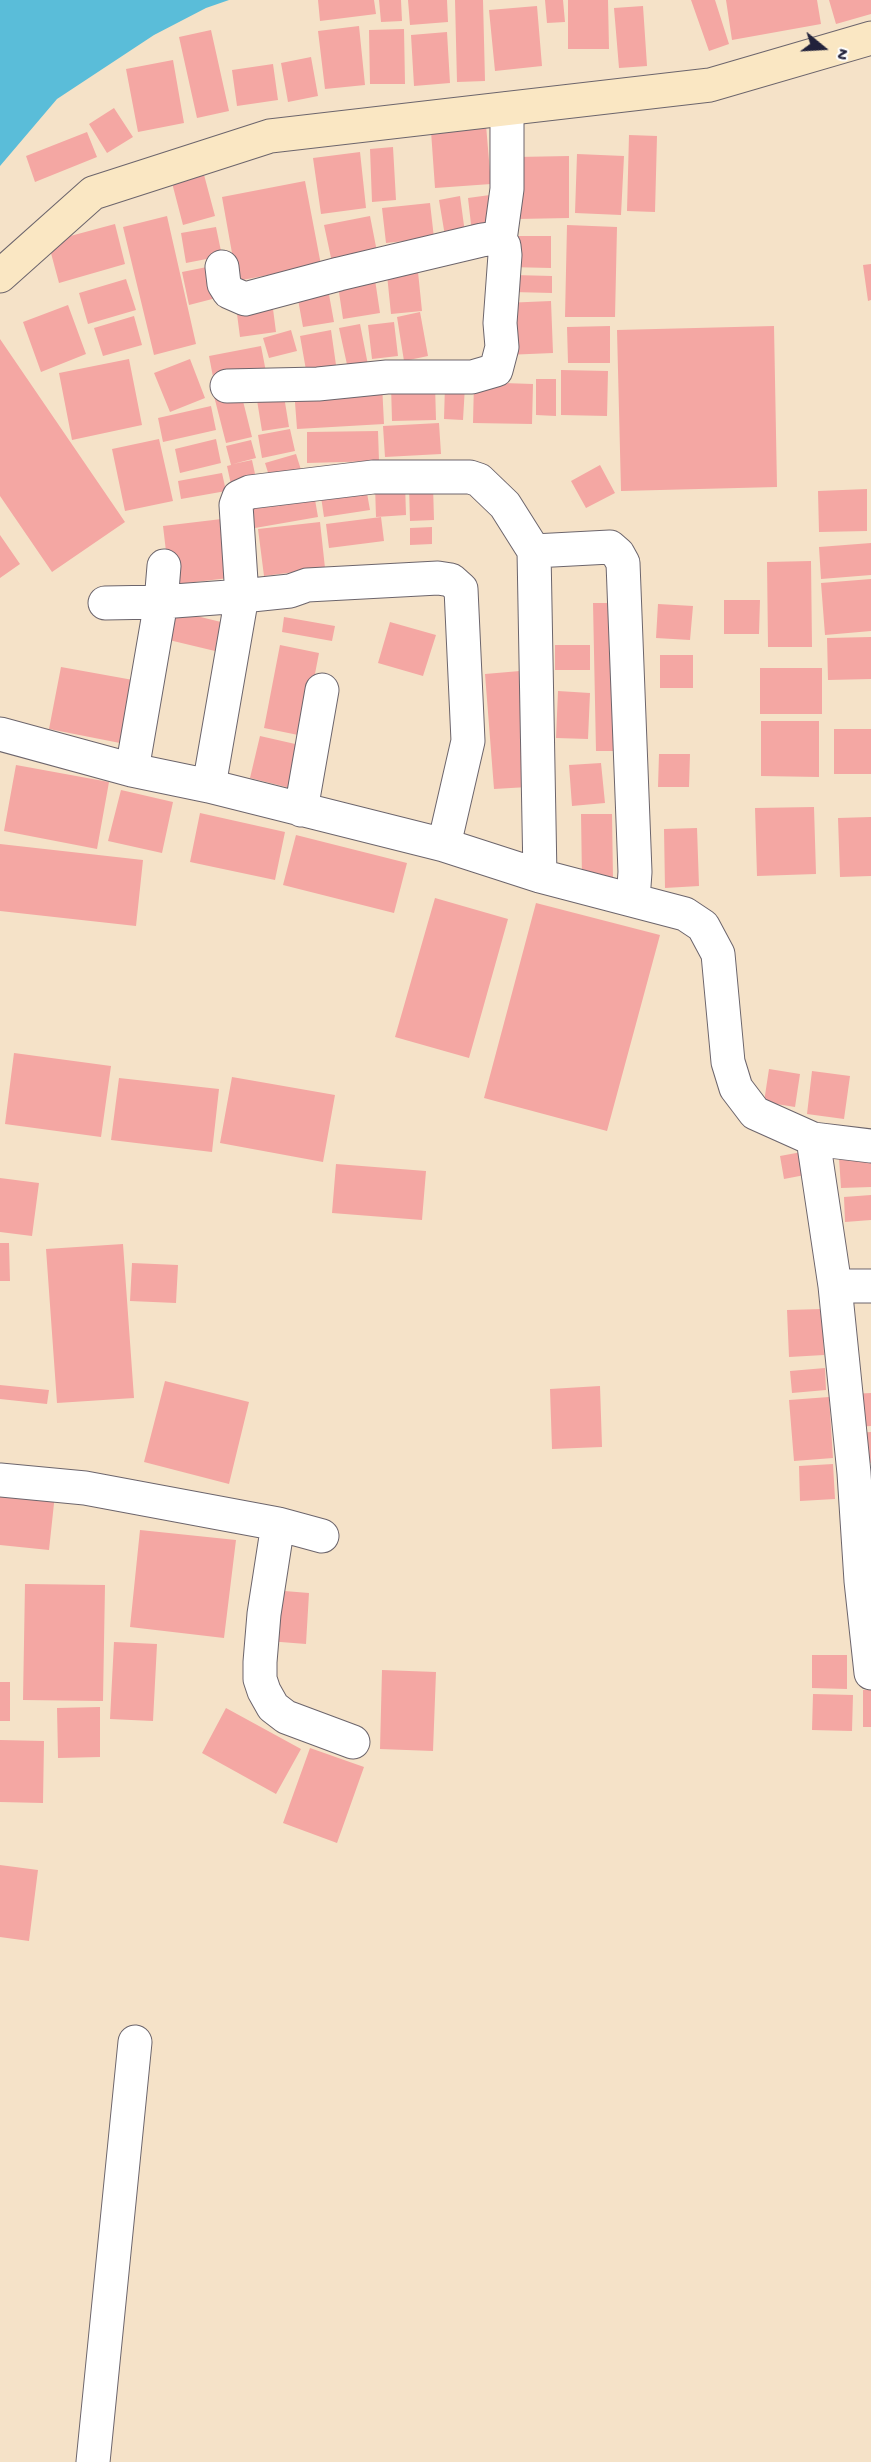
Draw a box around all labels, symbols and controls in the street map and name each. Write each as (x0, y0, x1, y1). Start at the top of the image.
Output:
north arrow (793, 18, 853, 78)
text: N (830, 46, 851, 62)

